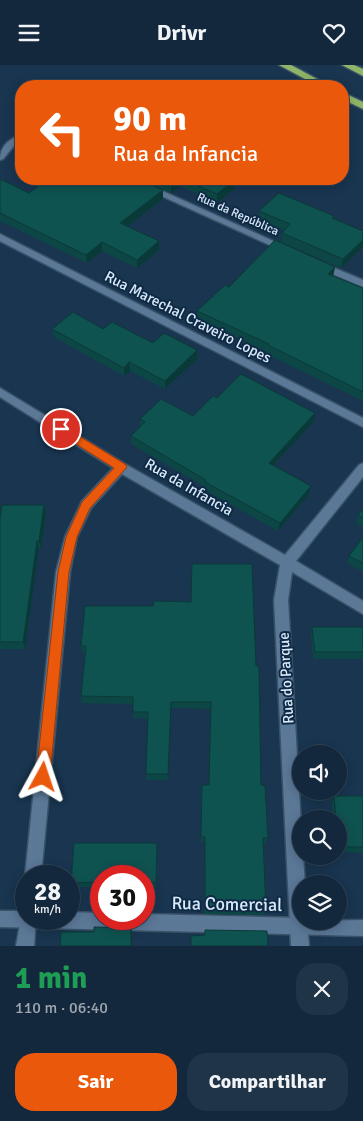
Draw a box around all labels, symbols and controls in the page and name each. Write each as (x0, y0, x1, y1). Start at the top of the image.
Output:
icon: menu (15, 19, 43, 47)
text: Drivr (157, 19, 206, 46)
icon: heart (320, 19, 348, 47)
text: 90 m (113, 97, 187, 140)
icon: left (30, 100, 95, 165)
text: Rua da Infancia (113, 140, 258, 167)
street label: Rua da República (195, 190, 281, 239)
street label: Rua Marechal Craveiro Lopes (102, 267, 275, 367)
pin (40, 408, 82, 450)
icon: arrive (47, 415, 75, 443)
street label: Rua da Infancia (142, 454, 236, 520)
street label: Rua do Parque (275, 632, 297, 724)
map controls (292, 745, 347, 930)
button: sound (292, 745, 347, 800)
position arrow (16, 750, 68, 802)
button: search (292, 810, 347, 865)
speed limit sign: 30 (90, 865, 155, 930)
button: layers (292, 875, 347, 930)
text: 28 (34, 876, 61, 907)
street label: Rua Comercial (171, 892, 283, 916)
text: km/h (34, 902, 61, 917)
text: 1 min (15, 960, 87, 997)
button: close (296, 963, 348, 1015)
text: 110 m · 06:40 (15, 998, 108, 1018)
button: Sair (15, 1053, 177, 1111)
button: Compartilhar (187, 1053, 348, 1111)

